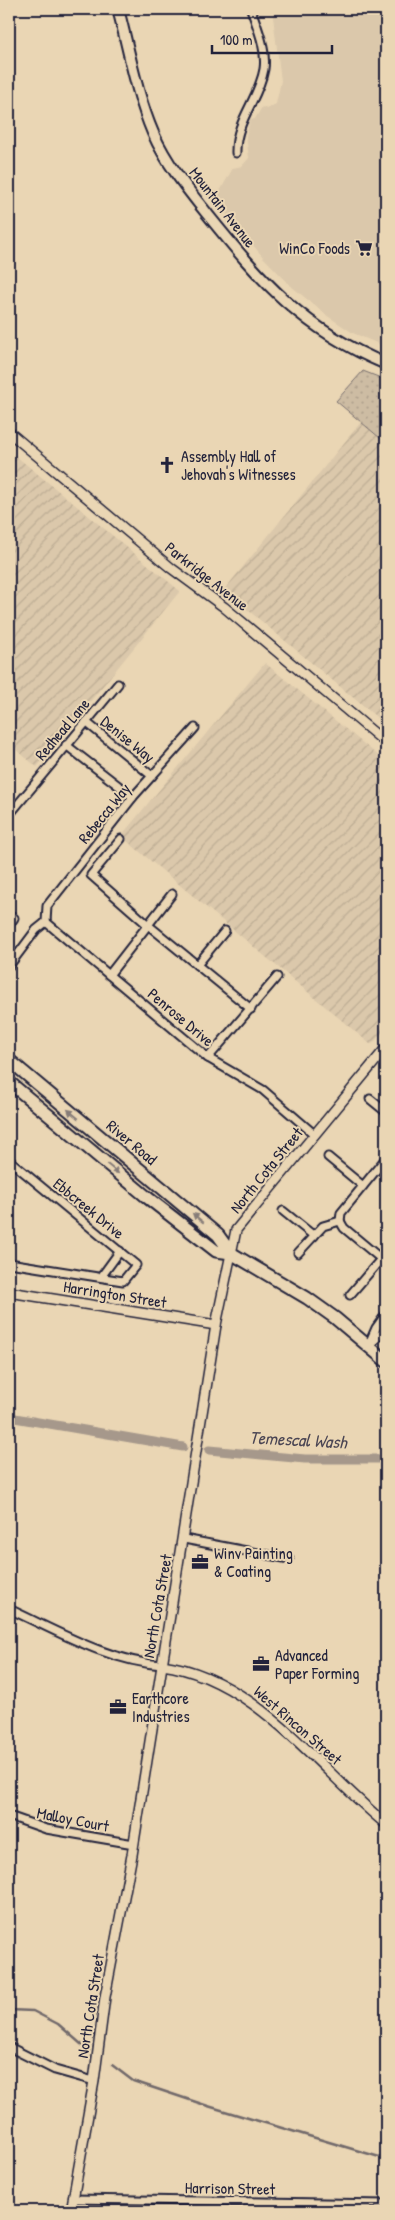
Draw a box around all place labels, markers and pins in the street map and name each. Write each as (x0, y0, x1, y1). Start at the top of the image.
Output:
place label: WinCo Foods (279, 237, 350, 259)
supermarket icon: WinCo Foods (354, 238, 374, 258)
place label: Assembly Hall of Jehovah's Witnesses (181, 445, 296, 485)
church icon: Assembly Hall of Jehovah's Witnesses (157, 455, 177, 475)
place label: Winv Painting & Coating (214, 1542, 293, 1582)
office icon: Winv Painting & Coating (190, 1552, 210, 1572)
place label: Advanced Paper Forming (275, 1644, 359, 1684)
office icon: Advanced Paper Forming (251, 1654, 271, 1674)
place label: Earthcore Industries (132, 1687, 190, 1727)
office icon: Earthcore Industries (108, 1697, 128, 1717)

